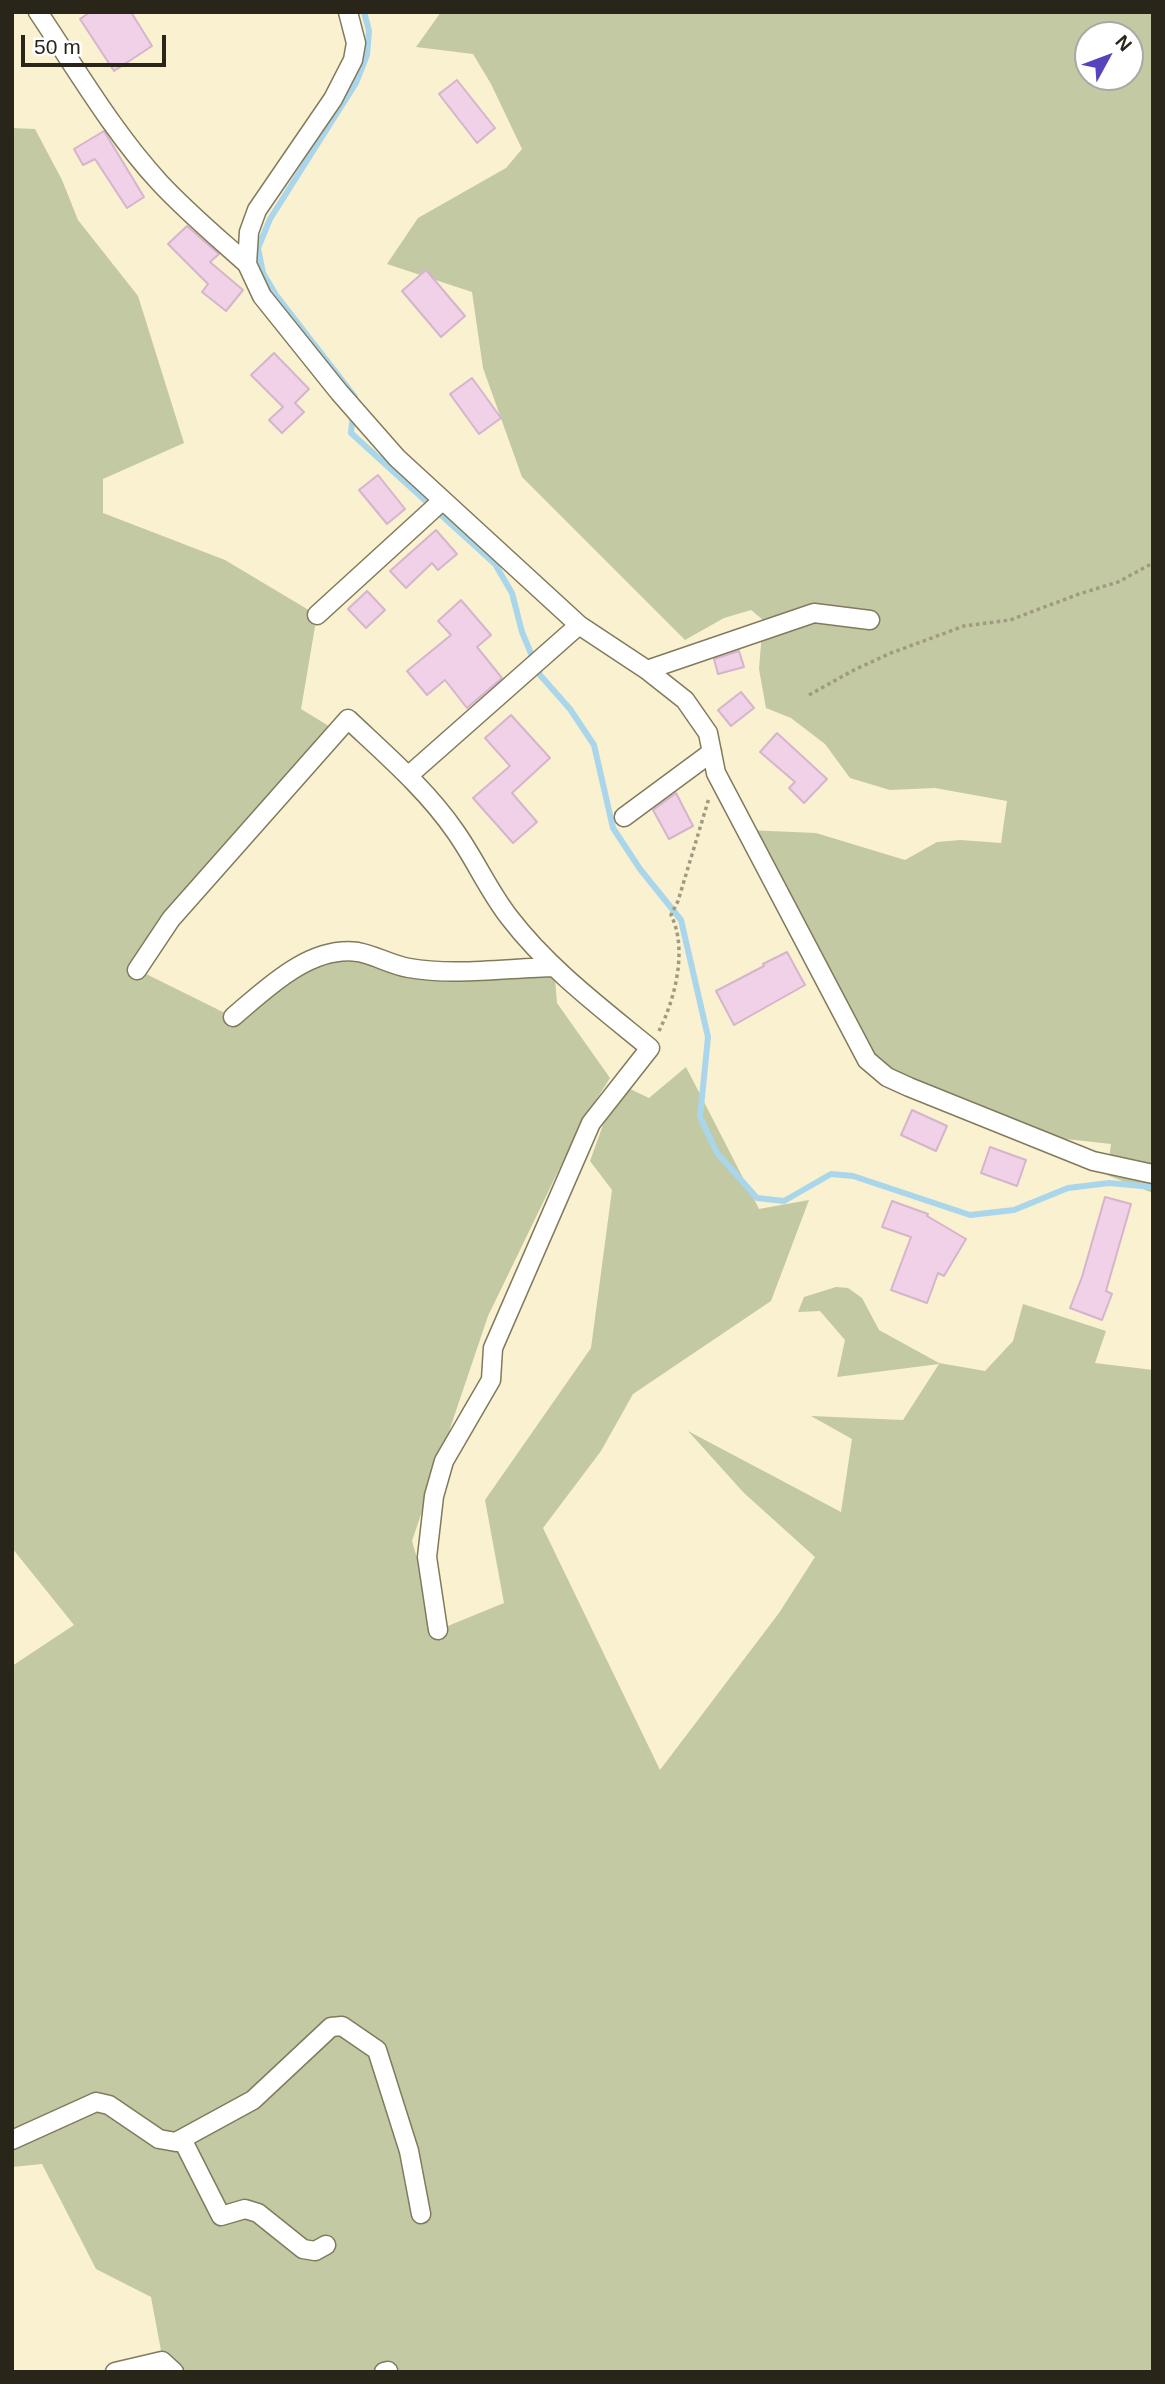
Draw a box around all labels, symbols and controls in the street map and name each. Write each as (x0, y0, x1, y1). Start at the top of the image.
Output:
scale bar (24, 21, 170, 65)
north arrow (1074, 21, 1144, 91)
text: N (1111, 31, 1136, 55)
text: 50 m (34, 35, 81, 58)

